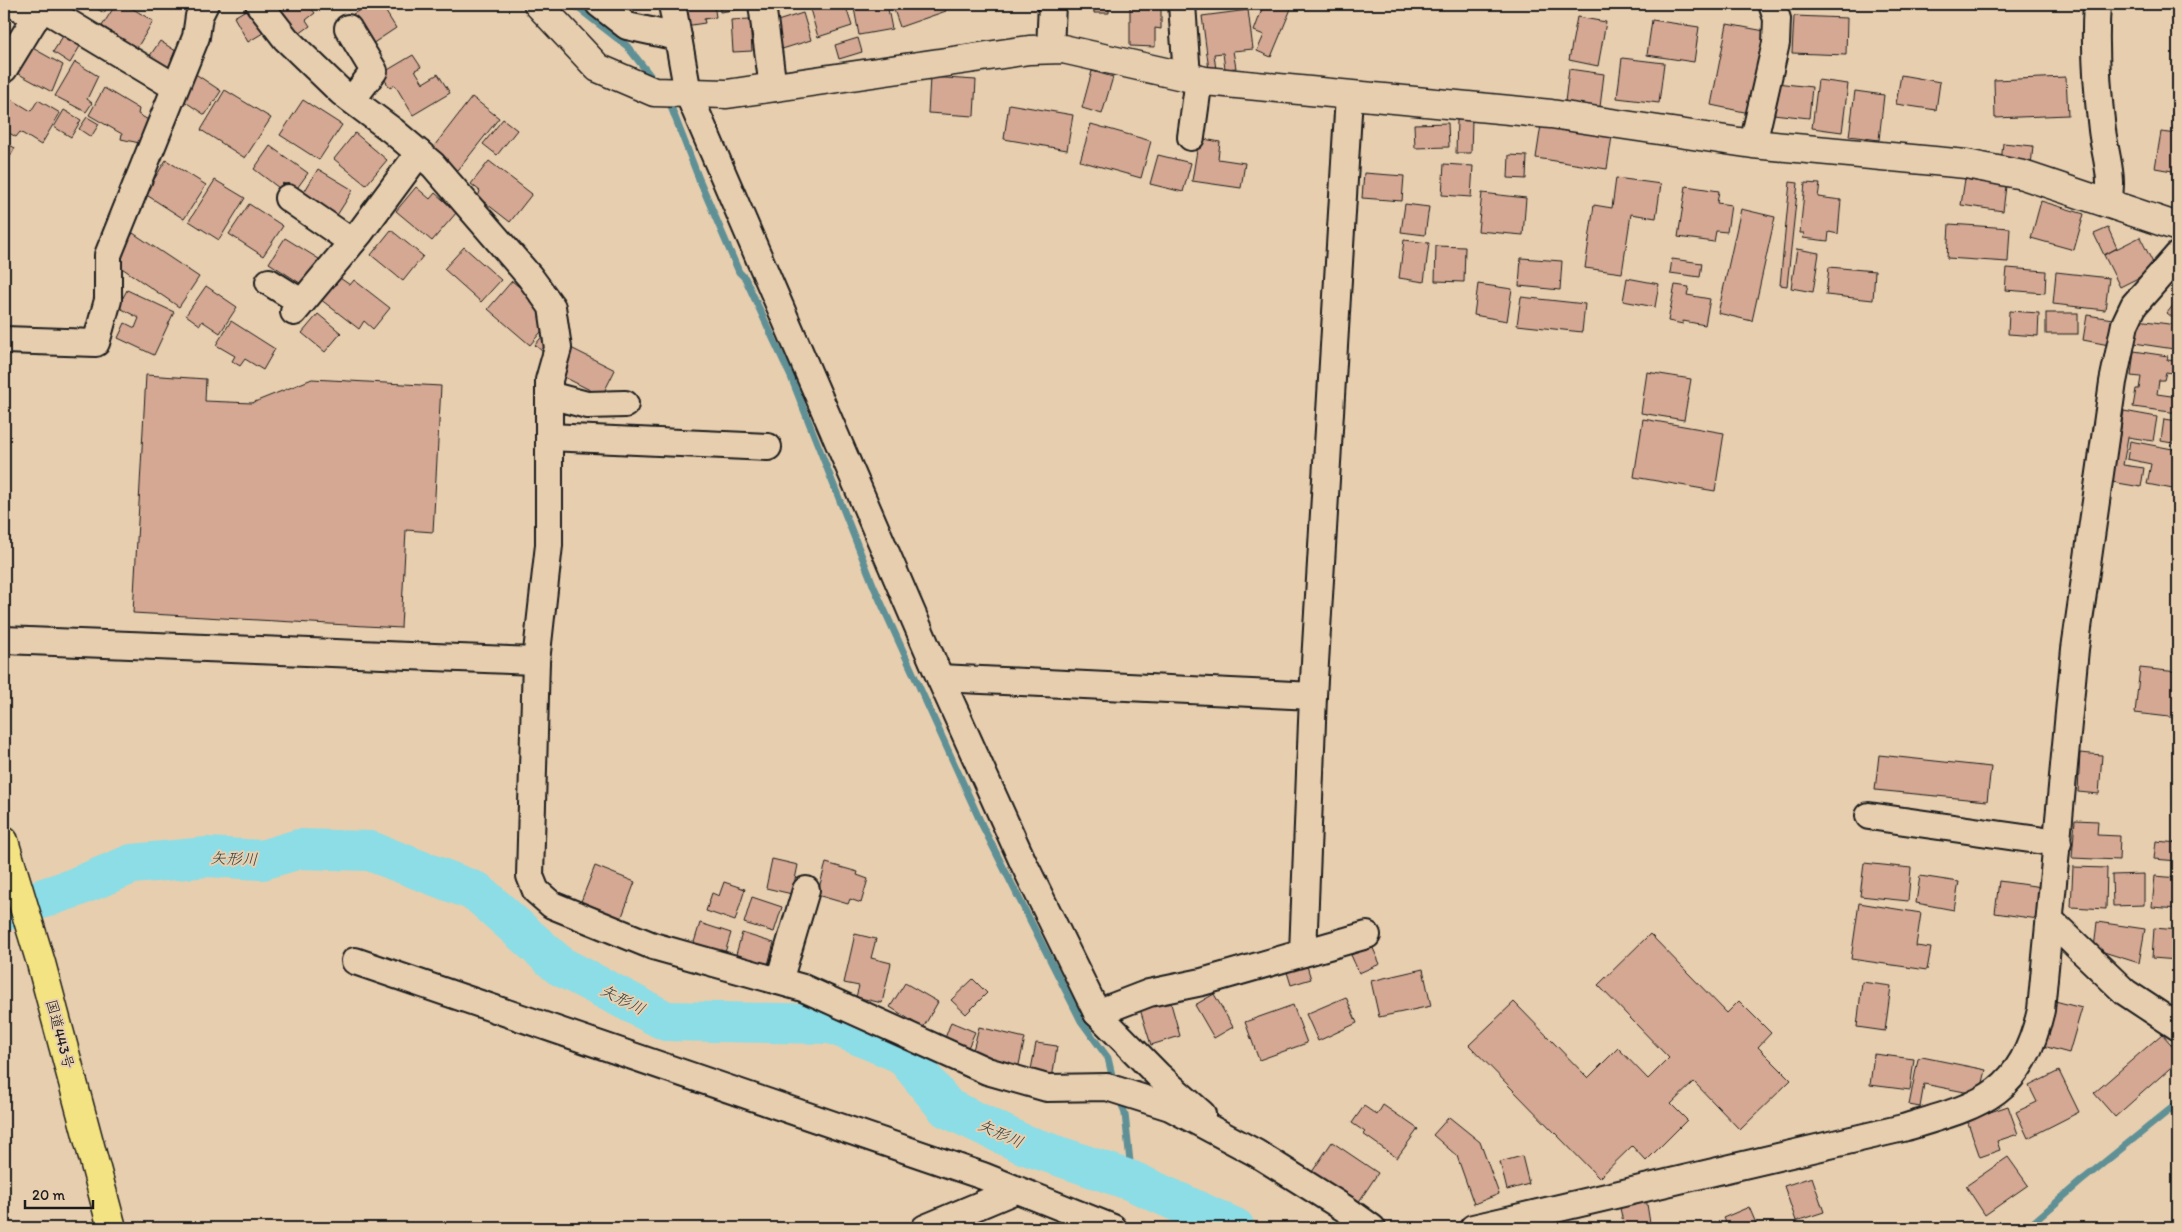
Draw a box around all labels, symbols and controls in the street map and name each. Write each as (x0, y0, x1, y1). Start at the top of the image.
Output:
water label: 矢形川 (210, 848, 258, 869)
water label: 矢形川 (597, 980, 648, 1019)
street label: 国道443号 (42, 997, 78, 1071)
water label: 矢形川 (975, 1115, 1027, 1152)
scale bar (25, 1177, 92, 1209)
text: 20 m (32, 1186, 66, 1204)

